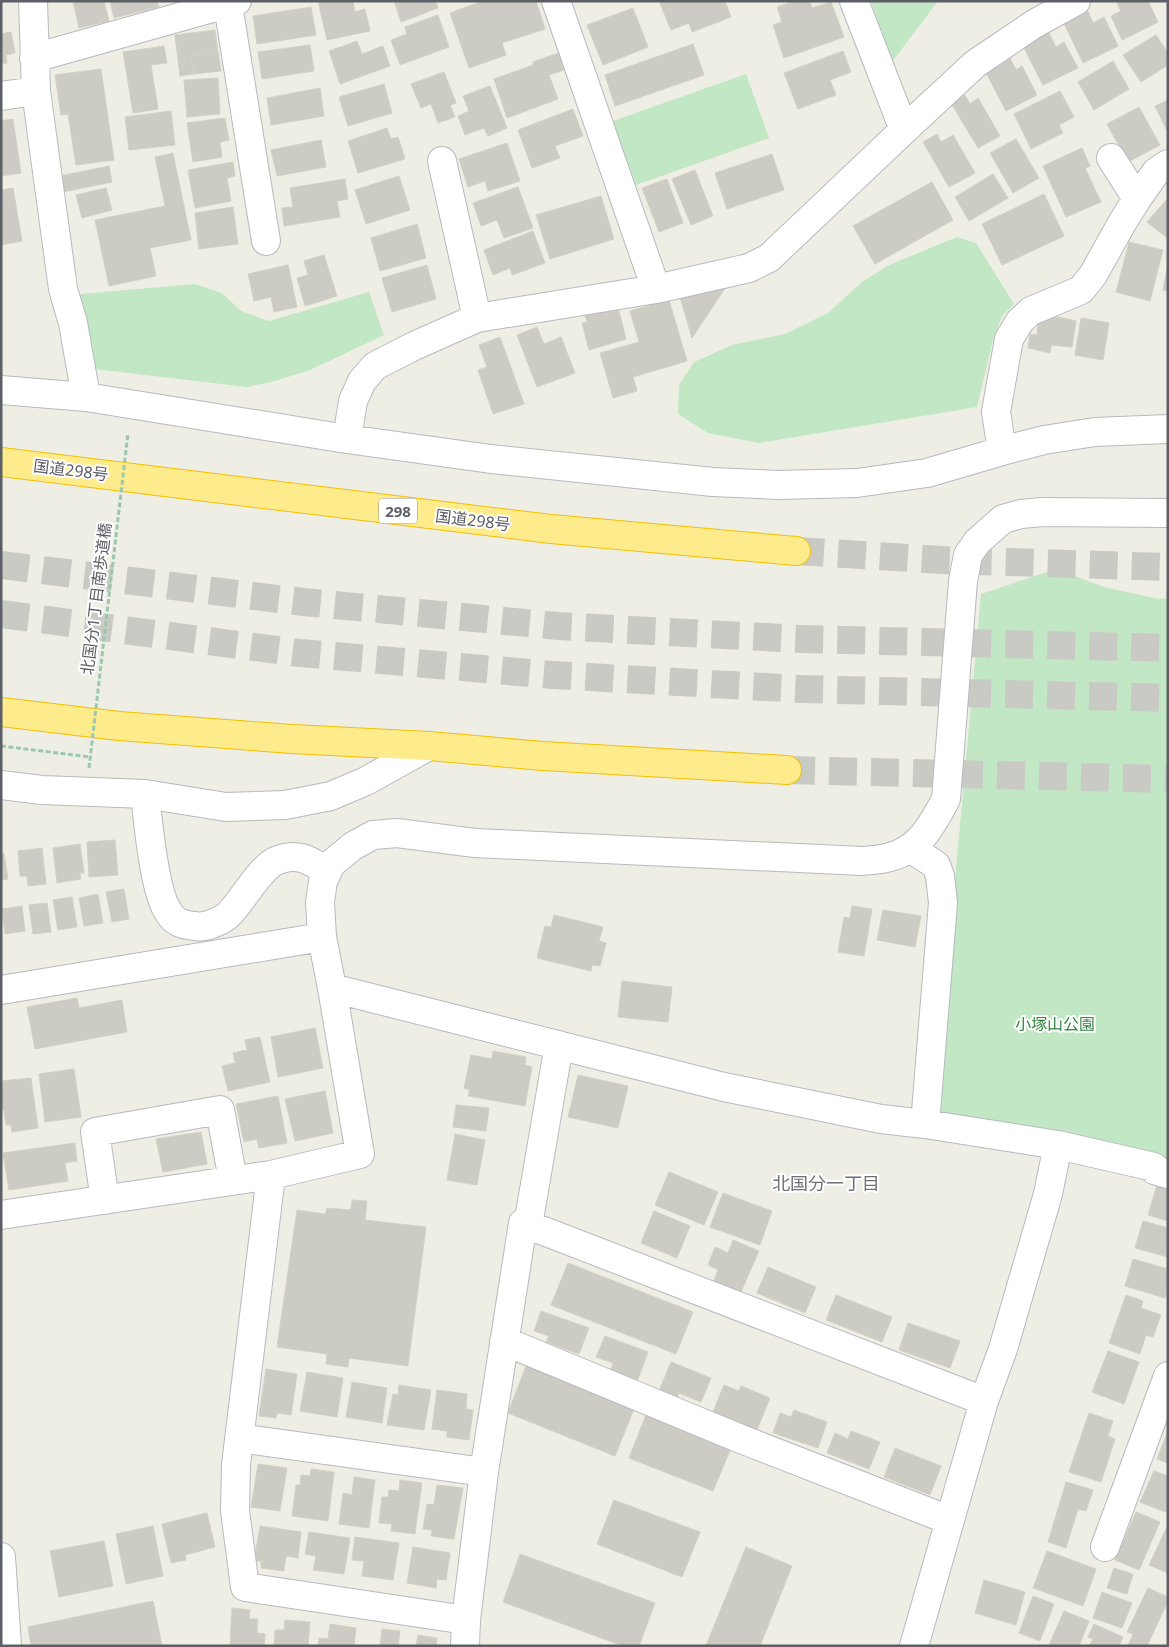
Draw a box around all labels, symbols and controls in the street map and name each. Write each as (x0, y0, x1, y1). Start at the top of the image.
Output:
street label: 国道298号 (32, 454, 110, 486)
road number: 298 (379, 498, 417, 524)
street label: 国道298号 (434, 504, 512, 536)
street label: 北国分1丁目南歩道橋 (76, 522, 116, 676)
park label: 小塚山公園 (1015, 1013, 1095, 1035)
district label: 北国分一丁目 (772, 1171, 880, 1195)

